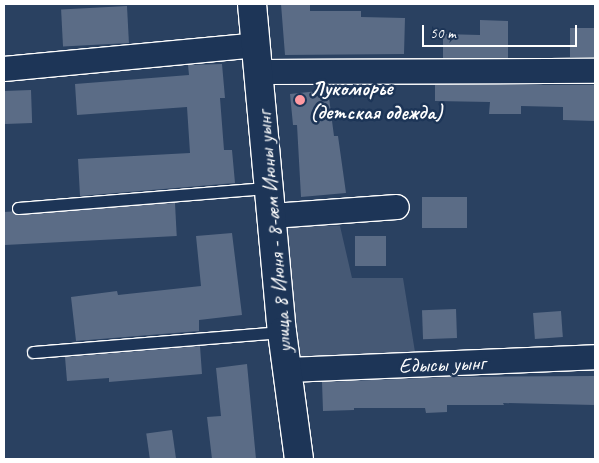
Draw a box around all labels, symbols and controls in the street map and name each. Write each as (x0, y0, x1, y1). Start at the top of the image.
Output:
scale bar (424, 15, 579, 47)
text: 50 m (430, 24, 456, 43)
place label: Лукоморье (детская одежда) (310, 75, 443, 125)
marker: Лукоморье (детская одежда) (294, 94, 306, 106)
street label: улица 8 Июня - 8-ӕм Июны уынг (251, 110, 297, 354)
street label: Едысы уынг (398, 350, 486, 378)

